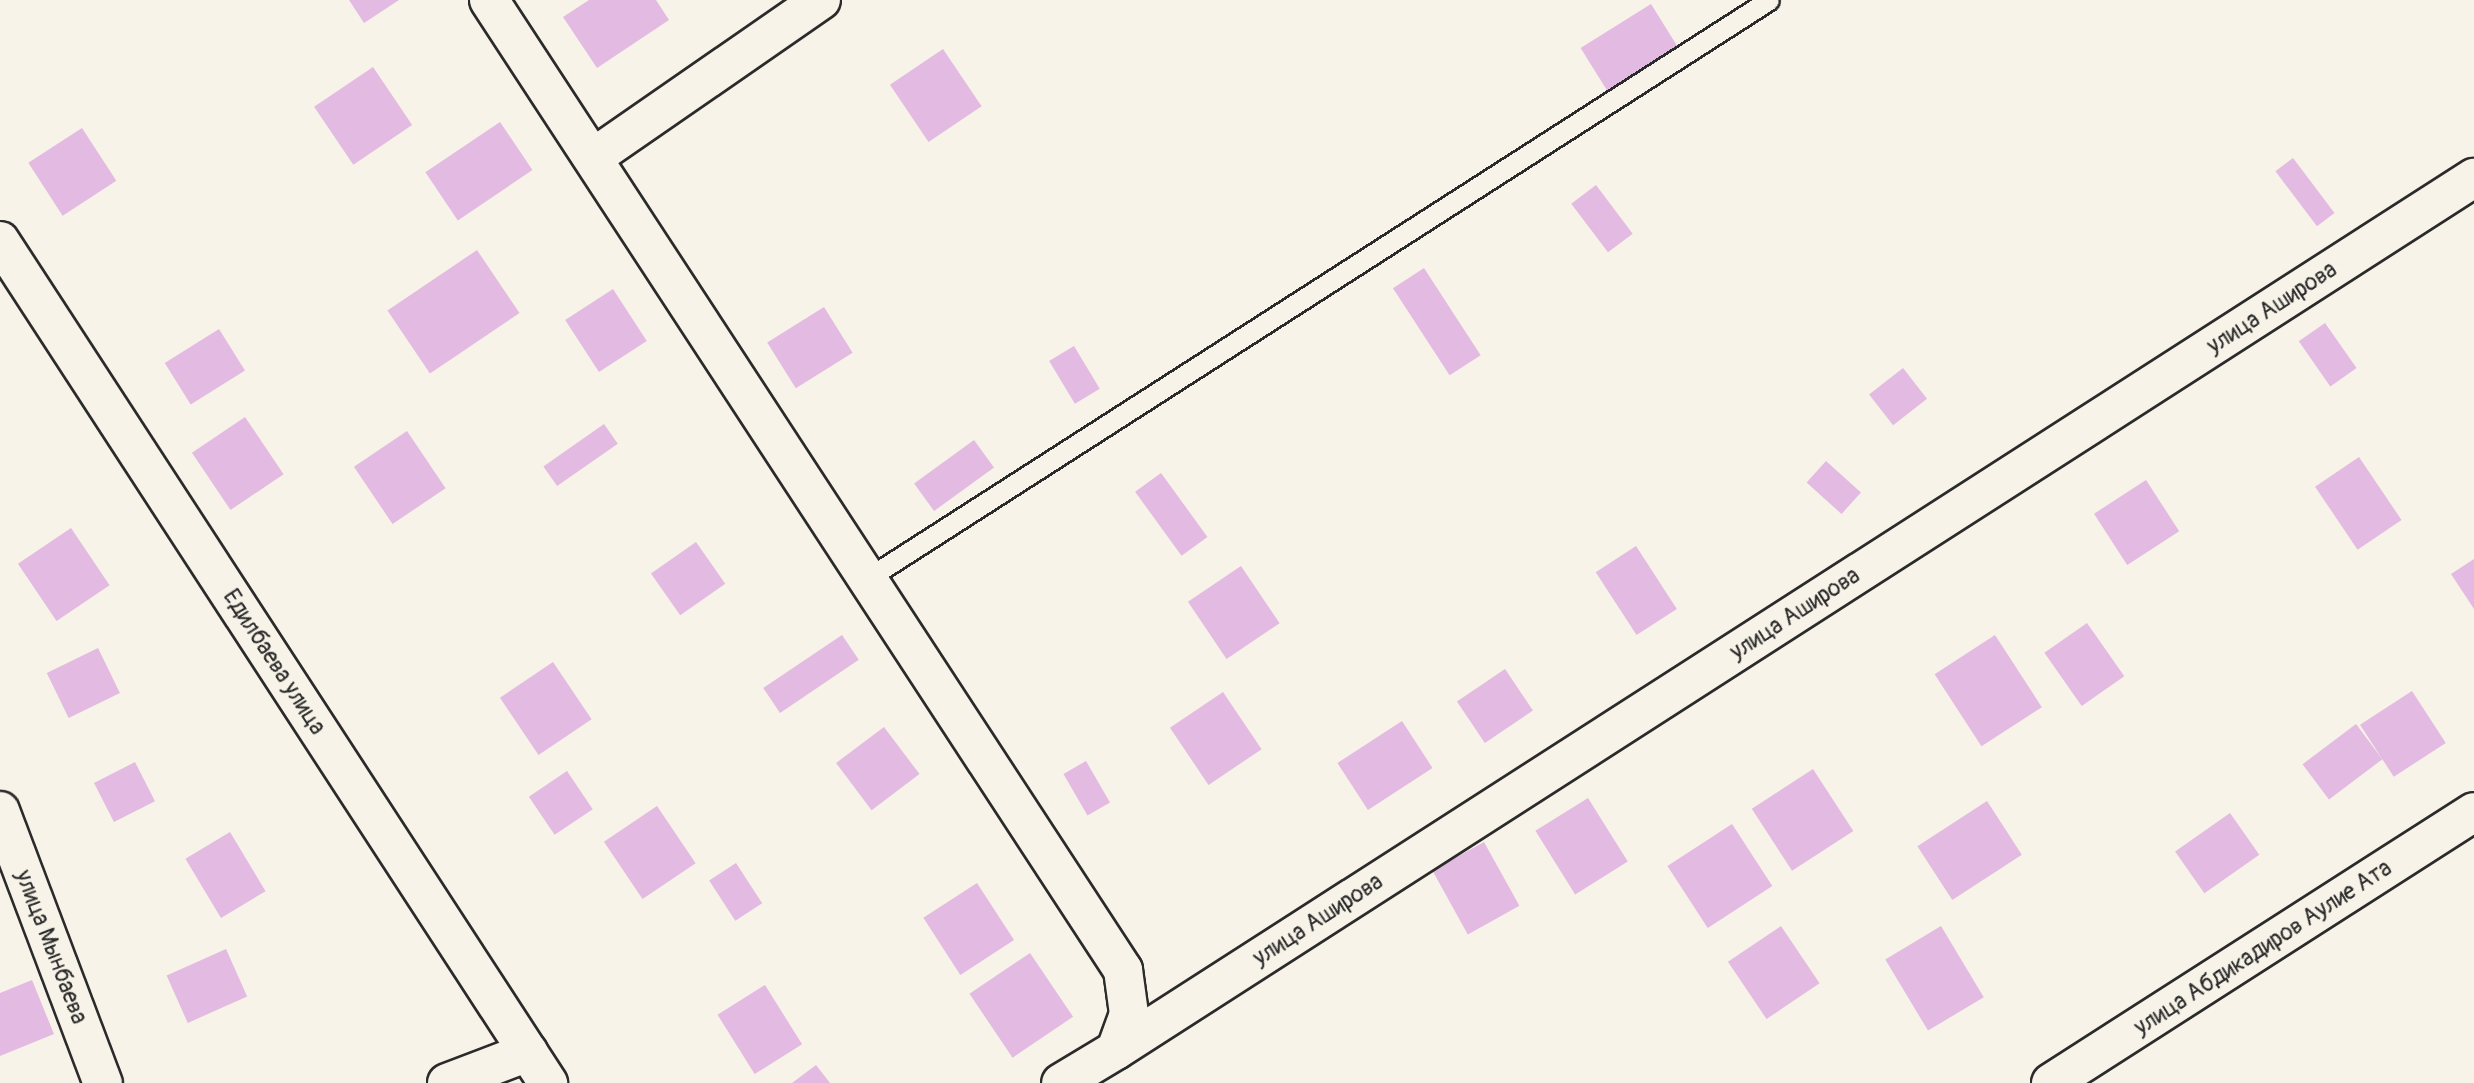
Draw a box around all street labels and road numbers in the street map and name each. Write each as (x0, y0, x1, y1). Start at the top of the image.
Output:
street label: улица Аширова (2202, 256, 2342, 360)
street label: улица Аширова (1725, 562, 1865, 666)
street label: Едилбаева улица (217, 584, 331, 740)
street label: улица Абдикадиров Аулие Ата (2129, 854, 2397, 1042)
street label: улица Мынбаева (9, 866, 93, 1028)
street label: улица Аширова (1248, 868, 1388, 972)

